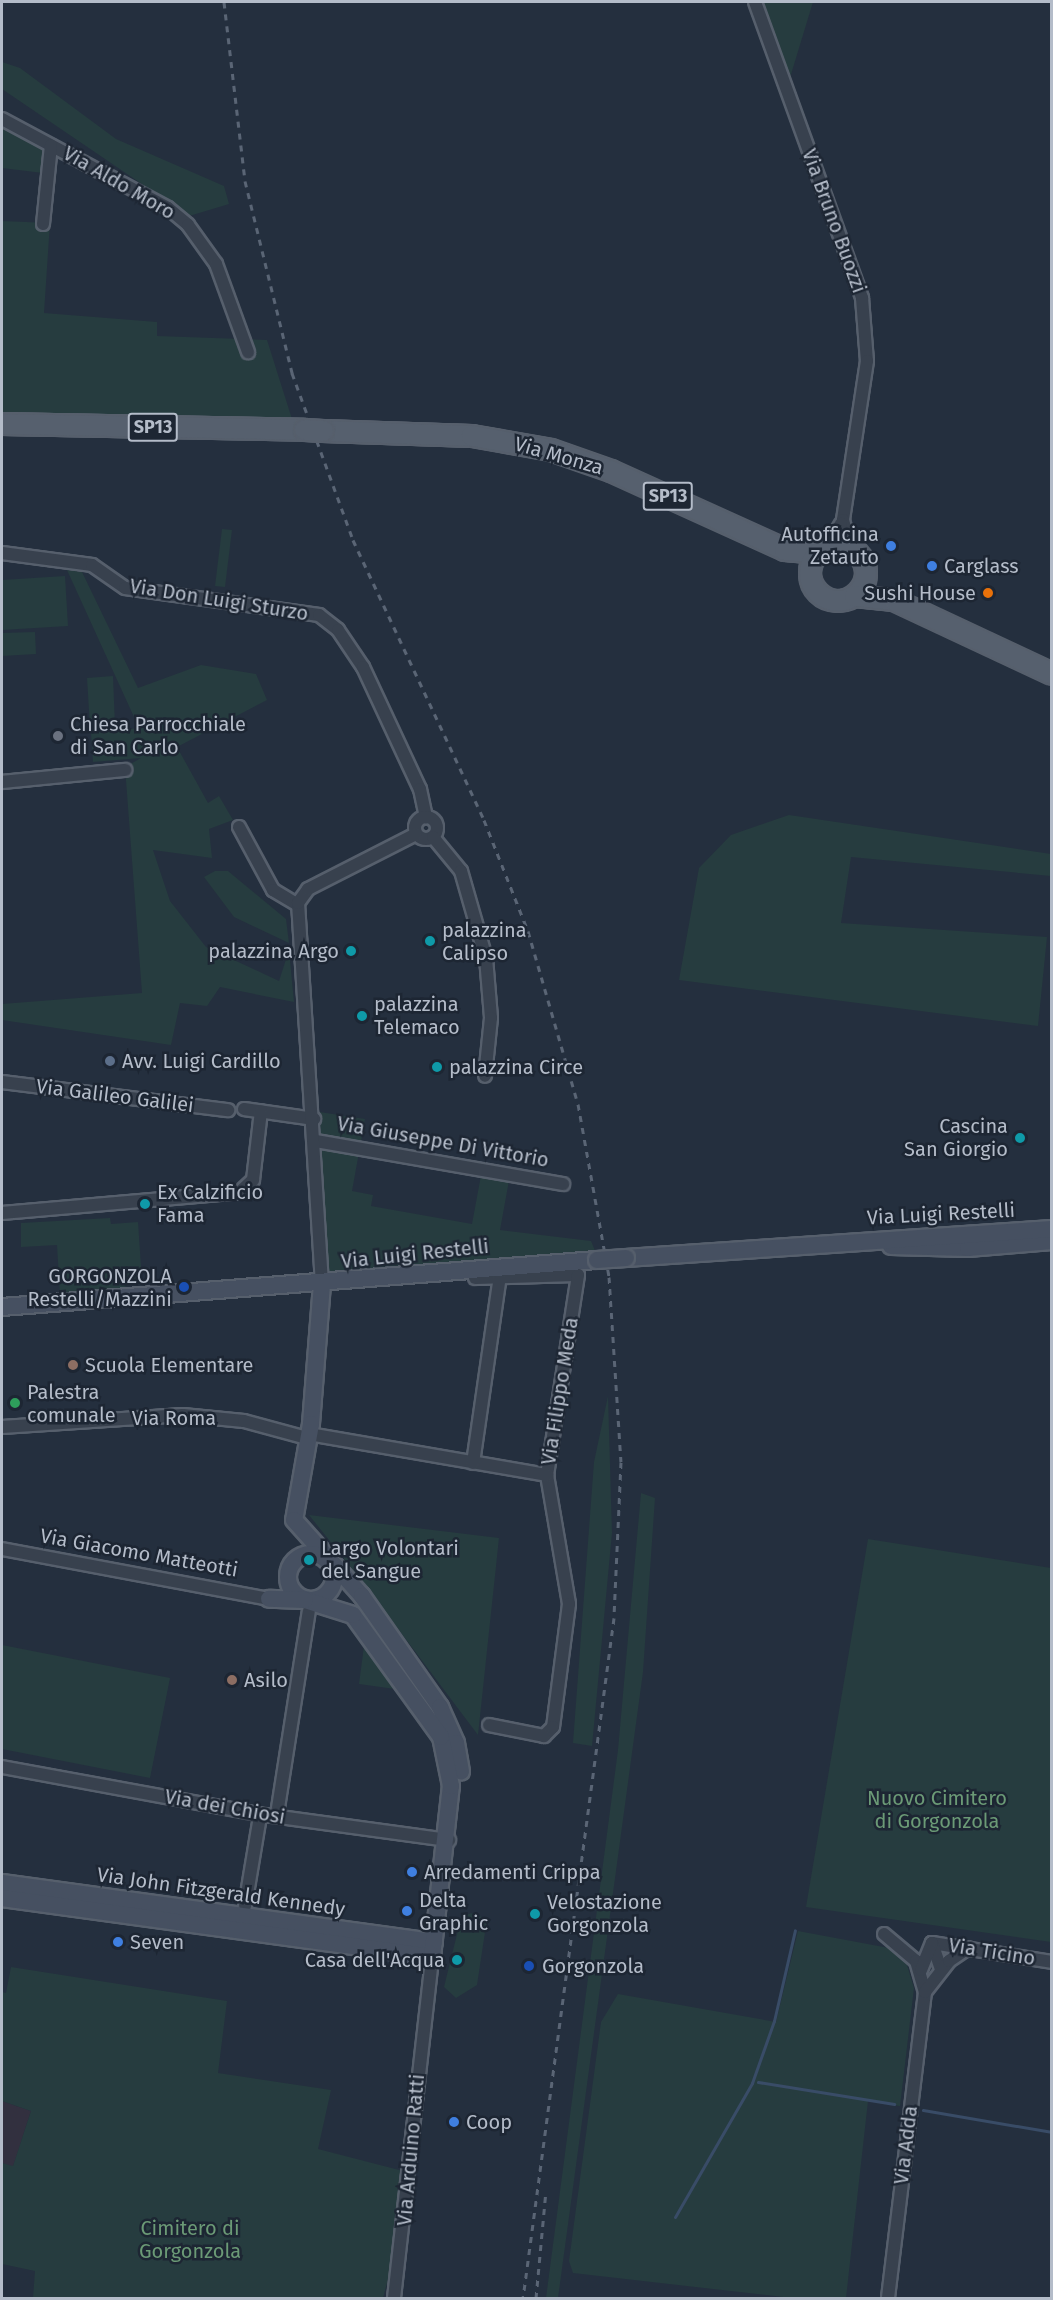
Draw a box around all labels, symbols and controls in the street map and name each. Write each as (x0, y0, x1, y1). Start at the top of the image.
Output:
street label: Via Aldo Moro (59, 141, 179, 225)
street label: Via Bruno Buozzi (797, 146, 871, 296)
road number: SP13 (128, 412, 178, 442)
street label: Via Monza (512, 432, 606, 480)
road number: SP13 (642, 481, 694, 511)
place label: Autofficina Zetauto (781, 522, 879, 569)
marker: Autofficina Zetauto (884, 539, 898, 553)
place label: Carglass (944, 554, 1019, 578)
marker: Carglass (925, 559, 939, 573)
street label: Via Don Luigi Sturzo (128, 574, 310, 626)
place label: Sushi House (864, 581, 976, 605)
marker: Sushi House (981, 586, 995, 600)
place label: Chiesa Parrocchiale di San Carlo (70, 712, 246, 759)
marker: Chiesa Parrocchiale di San Carlo (51, 729, 65, 743)
place label: palazzina Calipso (442, 918, 527, 965)
marker: palazzina Calipso (423, 934, 437, 948)
place label: palazzina Argo (208, 939, 339, 963)
marker: palazzina Argo (344, 944, 358, 958)
place label: palazzina Telemaco (374, 993, 460, 1040)
marker: palazzina Telemaco (355, 1009, 369, 1023)
place label: Avv. Luigi Cardillo (122, 1049, 281, 1073)
marker: Avv. Luigi Cardillo (103, 1054, 117, 1068)
place label: palazzina Circe (449, 1055, 583, 1079)
marker: palazzina Circe (430, 1060, 444, 1074)
street label: Via Galileo Galilei (35, 1074, 195, 1118)
street label: Via Giuseppe Di Vittorio (335, 1112, 551, 1172)
place label: Cascina San Giorgio (904, 1114, 1008, 1161)
marker: Cascina San Giorgio (1013, 1131, 1027, 1145)
place label: Ex Calzificio Fama (157, 1180, 263, 1227)
marker: Ex Calzificio Fama (138, 1197, 152, 1211)
street label: Via Luigi Restelli (866, 1198, 1016, 1230)
street label: Via Luigi Restelli (340, 1234, 490, 1274)
place label: GORGONZOLA Restelli/Mazzini (27, 1264, 172, 1311)
marker: GORGONZOLA Restelli/Mazzini (177, 1280, 191, 1294)
street label: Via Filippo Meda (536, 1315, 584, 1467)
place label: Scuola Elementare (85, 1353, 253, 1377)
marker: Scuola Elementare (66, 1358, 80, 1372)
place label: Palestra comunale (27, 1380, 116, 1427)
marker: Palestra comunale (8, 1396, 22, 1410)
street label: Via Roma (132, 1406, 216, 1430)
street label: Via Giacomo Matteotti (38, 1524, 240, 1582)
place label: Largo Volontari del Sangue (321, 1536, 459, 1583)
marker: Largo Volontari del Sangue (302, 1553, 316, 1567)
place label: Asilo (244, 1668, 288, 1692)
marker: Asilo (225, 1673, 239, 1687)
street label: Via dei Chiosi (163, 1785, 287, 1829)
park label: Nuovo Cimitero di Gorgonzola (867, 1787, 1007, 1834)
place label: Arredamenti Crippa (424, 1860, 601, 1884)
street label: Via John Fitzgerald Kennedy (95, 1863, 347, 1921)
marker: Arredamenti Crippa (405, 1865, 419, 1879)
place label: Delta Graphic (419, 1888, 488, 1935)
place label: Velostazione Gorgonzola (547, 1890, 662, 1937)
marker: Delta Graphic (400, 1904, 414, 1918)
marker: Velostazione Gorgonzola (528, 1907, 542, 1921)
place label: Seven (130, 1930, 184, 1954)
street label: Via Ticino (947, 1933, 1037, 1971)
marker: Seven (111, 1935, 125, 1949)
place label: Casa dell'Acqua (305, 1948, 445, 1972)
marker: Casa dell'Acqua (450, 1953, 464, 1967)
place label: Gorgonzola (542, 1954, 644, 1978)
marker: Gorgonzola (520, 1957, 538, 1975)
street label: Via Arduino Ratti (392, 2073, 430, 2227)
street label: Via Adda (889, 2104, 923, 2186)
place label: Coop (466, 2110, 512, 2134)
marker: Coop (447, 2115, 461, 2129)
park label: Cimitero di Gorgonzola (139, 2216, 241, 2263)

